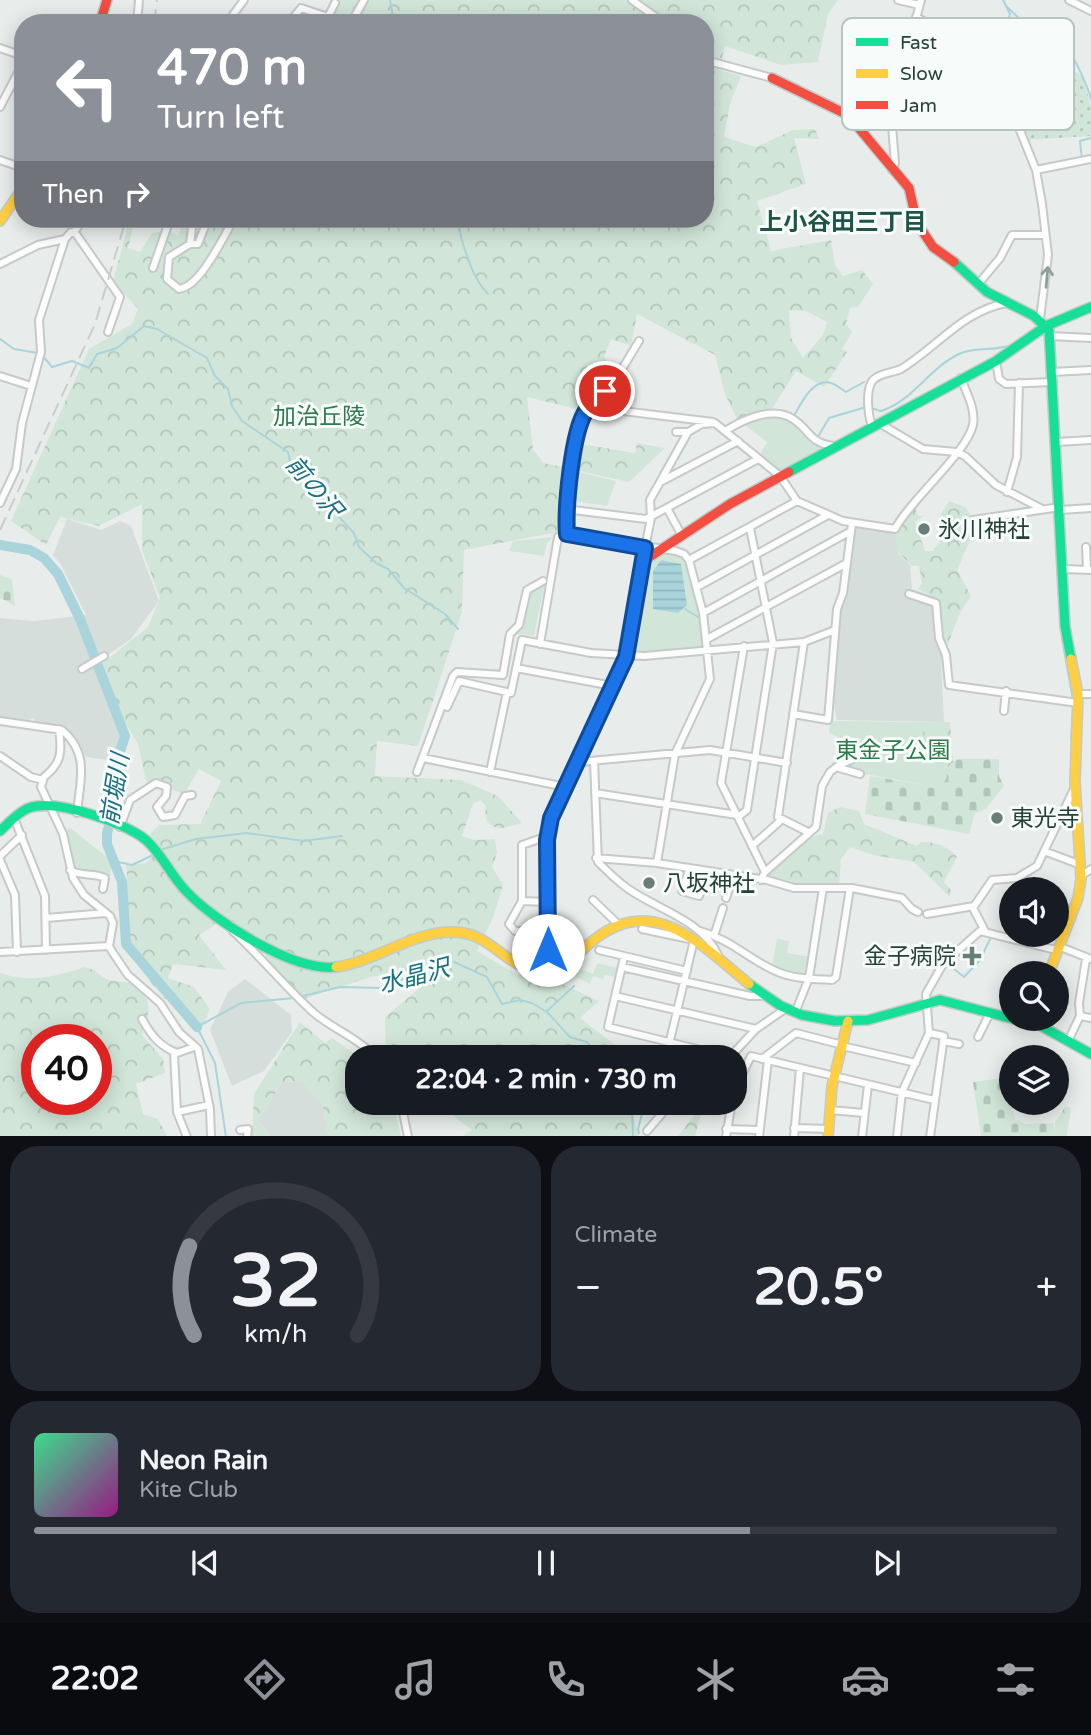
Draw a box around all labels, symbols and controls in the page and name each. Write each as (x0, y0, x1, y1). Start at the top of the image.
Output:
legend (842, 18, 1074, 130)
text: Fast (900, 32, 937, 54)
text: 470 m (157, 39, 307, 98)
icon: left (42, 42, 133, 133)
text: Slow (900, 63, 943, 85)
text: Jam (900, 95, 937, 117)
text: Turn left (157, 99, 284, 137)
icon: right (118, 175, 156, 213)
text: Then (42, 179, 104, 210)
district label: 上小谷田三丁目 (759, 208, 927, 237)
one-way arrow (1040, 267, 1053, 289)
pin (575, 361, 635, 421)
icon: arrive (586, 372, 624, 410)
park label: 加治丘陵 (273, 403, 365, 431)
water label: 前の沢 (279, 450, 350, 527)
place label: 氷川神社 (938, 516, 1030, 544)
marker: 氷川神社 (916, 521, 932, 537)
park label: 東金子公園 (836, 737, 951, 765)
water label: 前堀川 (96, 748, 136, 827)
place label: 東光寺 (1011, 805, 1080, 833)
marker: 東光寺 (989, 810, 1005, 826)
place label: 八坂神社 (663, 870, 755, 898)
marker: 八坂神社 (641, 875, 657, 891)
map controls (999, 877, 1069, 1115)
button: sound (999, 877, 1069, 947)
position arrow (511, 913, 585, 987)
place label: 金子病院 (864, 943, 956, 971)
marker: 金子病院 (962, 946, 982, 966)
water label: 水晶沢 (376, 953, 455, 999)
button: search (999, 961, 1069, 1031)
speed limit sign: 40 (21, 1024, 112, 1115)
button: layers (999, 1045, 1069, 1115)
text: 22:04 · 2 min · 730 m (415, 1064, 677, 1095)
text: Climate (575, 1221, 657, 1249)
text: 32 (230, 1238, 321, 1326)
text: 20.5° (754, 1256, 884, 1319)
text: − (575, 1265, 602, 1311)
text: + (1036, 1265, 1057, 1311)
text: km/h (244, 1318, 307, 1348)
text: Neon Rain (139, 1445, 268, 1476)
text: Kite Club (139, 1476, 238, 1504)
icon: previous (186, 1544, 224, 1582)
icon: pause (527, 1544, 565, 1582)
icon: next (868, 1544, 906, 1582)
icon: directions (240, 1655, 289, 1704)
icon: music (391, 1655, 440, 1704)
icon: phone (541, 1655, 590, 1704)
icon: climate (691, 1655, 740, 1704)
icon: car (841, 1655, 890, 1704)
icon: filters (991, 1655, 1040, 1704)
text: 22:02 (51, 1660, 139, 1698)

